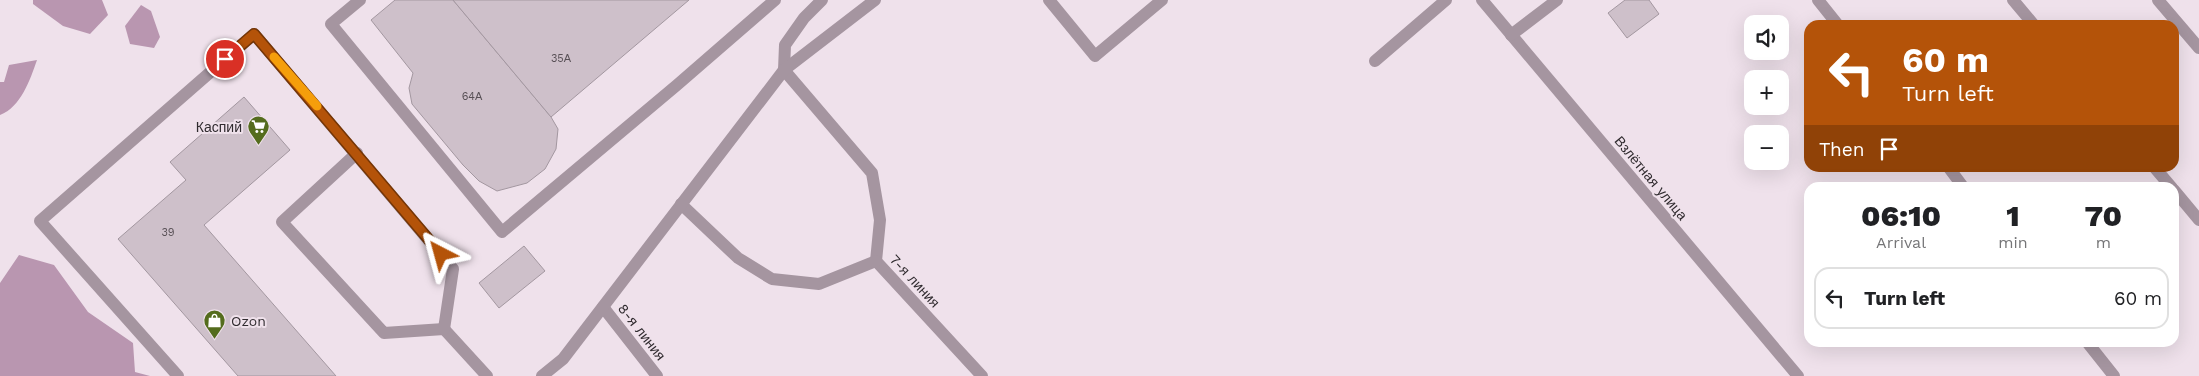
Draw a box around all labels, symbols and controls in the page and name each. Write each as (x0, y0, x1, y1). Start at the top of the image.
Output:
map controls (1744, 15, 1789, 170)
button: sound (1744, 15, 1789, 60)
pin (204, 38, 246, 80)
text: 60 m (1902, 39, 1989, 81)
icon: left (1819, 40, 1884, 105)
icon: arrive (211, 45, 239, 73)
house number: 35А (551, 52, 572, 65)
button: + (1744, 70, 1789, 115)
text: Turn left (1902, 81, 1994, 106)
house number: 64А (462, 90, 483, 103)
supermarket icon: Каспий (246, 115, 270, 146)
place label: Каспий (196, 119, 242, 135)
button: − (1744, 125, 1789, 170)
street label: Взлётная улица (1611, 133, 1691, 223)
icon: arrive (1875, 135, 1903, 163)
text: Then (1819, 138, 1865, 161)
text: 06:10 (1861, 198, 1941, 233)
text: 1 (2006, 198, 2020, 233)
text: 70 (2085, 198, 2122, 233)
house number: 39 (161, 226, 175, 239)
position arrow (414, 227, 466, 279)
text: Arrival (1876, 233, 1926, 252)
text: min (1998, 233, 2028, 252)
text: m (2096, 233, 2111, 252)
street label: 7-я линия (887, 252, 943, 310)
icon: left (1821, 284, 1849, 312)
text: Turn left (1864, 287, 1945, 310)
text: 60 m (2114, 287, 2162, 310)
street label: 8-я линия (615, 301, 669, 363)
shop icon: Ozon (203, 309, 227, 340)
place label: Ozon (231, 313, 266, 329)

